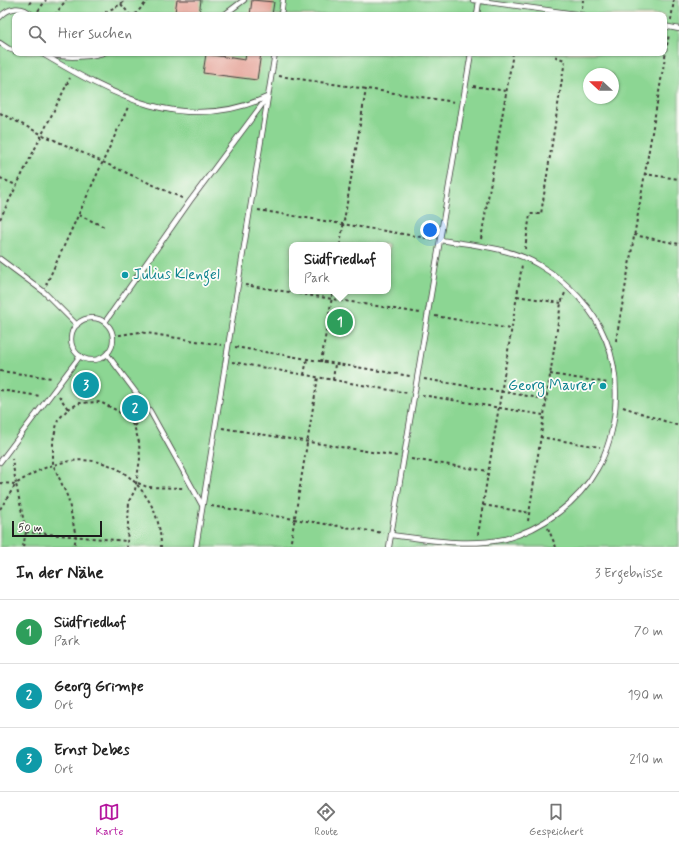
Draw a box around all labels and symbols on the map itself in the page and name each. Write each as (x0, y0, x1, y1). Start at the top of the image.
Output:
north arrow (583, 68, 619, 104)
your location (420, 220, 440, 240)
place label: Julius Klengel (133, 265, 220, 286)
marker: Julius Klengel (120, 270, 130, 280)
pin: 1 (327, 307, 353, 337)
pin: 3 (73, 370, 99, 400)
place label: Georg Maurer (508, 376, 595, 397)
marker: Georg Maurer (598, 381, 608, 391)
pin: 2 (122, 393, 148, 423)
scale bar (12, 519, 102, 538)

